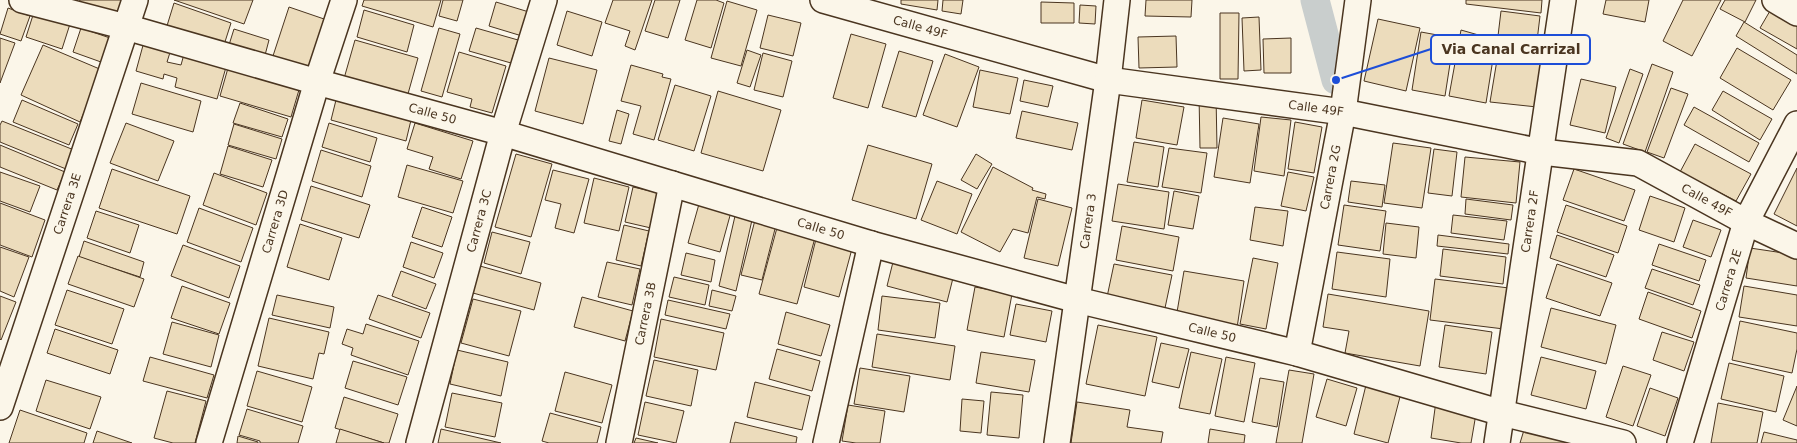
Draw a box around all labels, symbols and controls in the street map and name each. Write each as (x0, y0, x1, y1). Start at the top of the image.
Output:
street label: Calle 49F (891, 13, 949, 42)
callout: Via Canal Carrizal (1431, 35, 1590, 64)
text: Via Canal Carrizal (1441, 41, 1581, 57)
street label: Calle 49F (1287, 98, 1345, 119)
street label: Calle 50 (407, 100, 458, 127)
street label: Carrera 2G (1318, 144, 1344, 211)
street label: Carrera 3E (51, 171, 84, 236)
street label: Calle 49F (1679, 181, 1735, 220)
street label: Carrera 3D (259, 188, 291, 255)
street label: Carrera 3C (464, 188, 494, 254)
street label: Carrera 2F (1518, 189, 1542, 254)
street label: Carrera 3 (1077, 192, 1099, 250)
street label: Calle 50 (795, 215, 846, 243)
street label: Carrera 2E (1713, 247, 1744, 313)
street label: Carrera 3B (632, 281, 659, 347)
street label: Calle 50 (1187, 320, 1238, 345)

